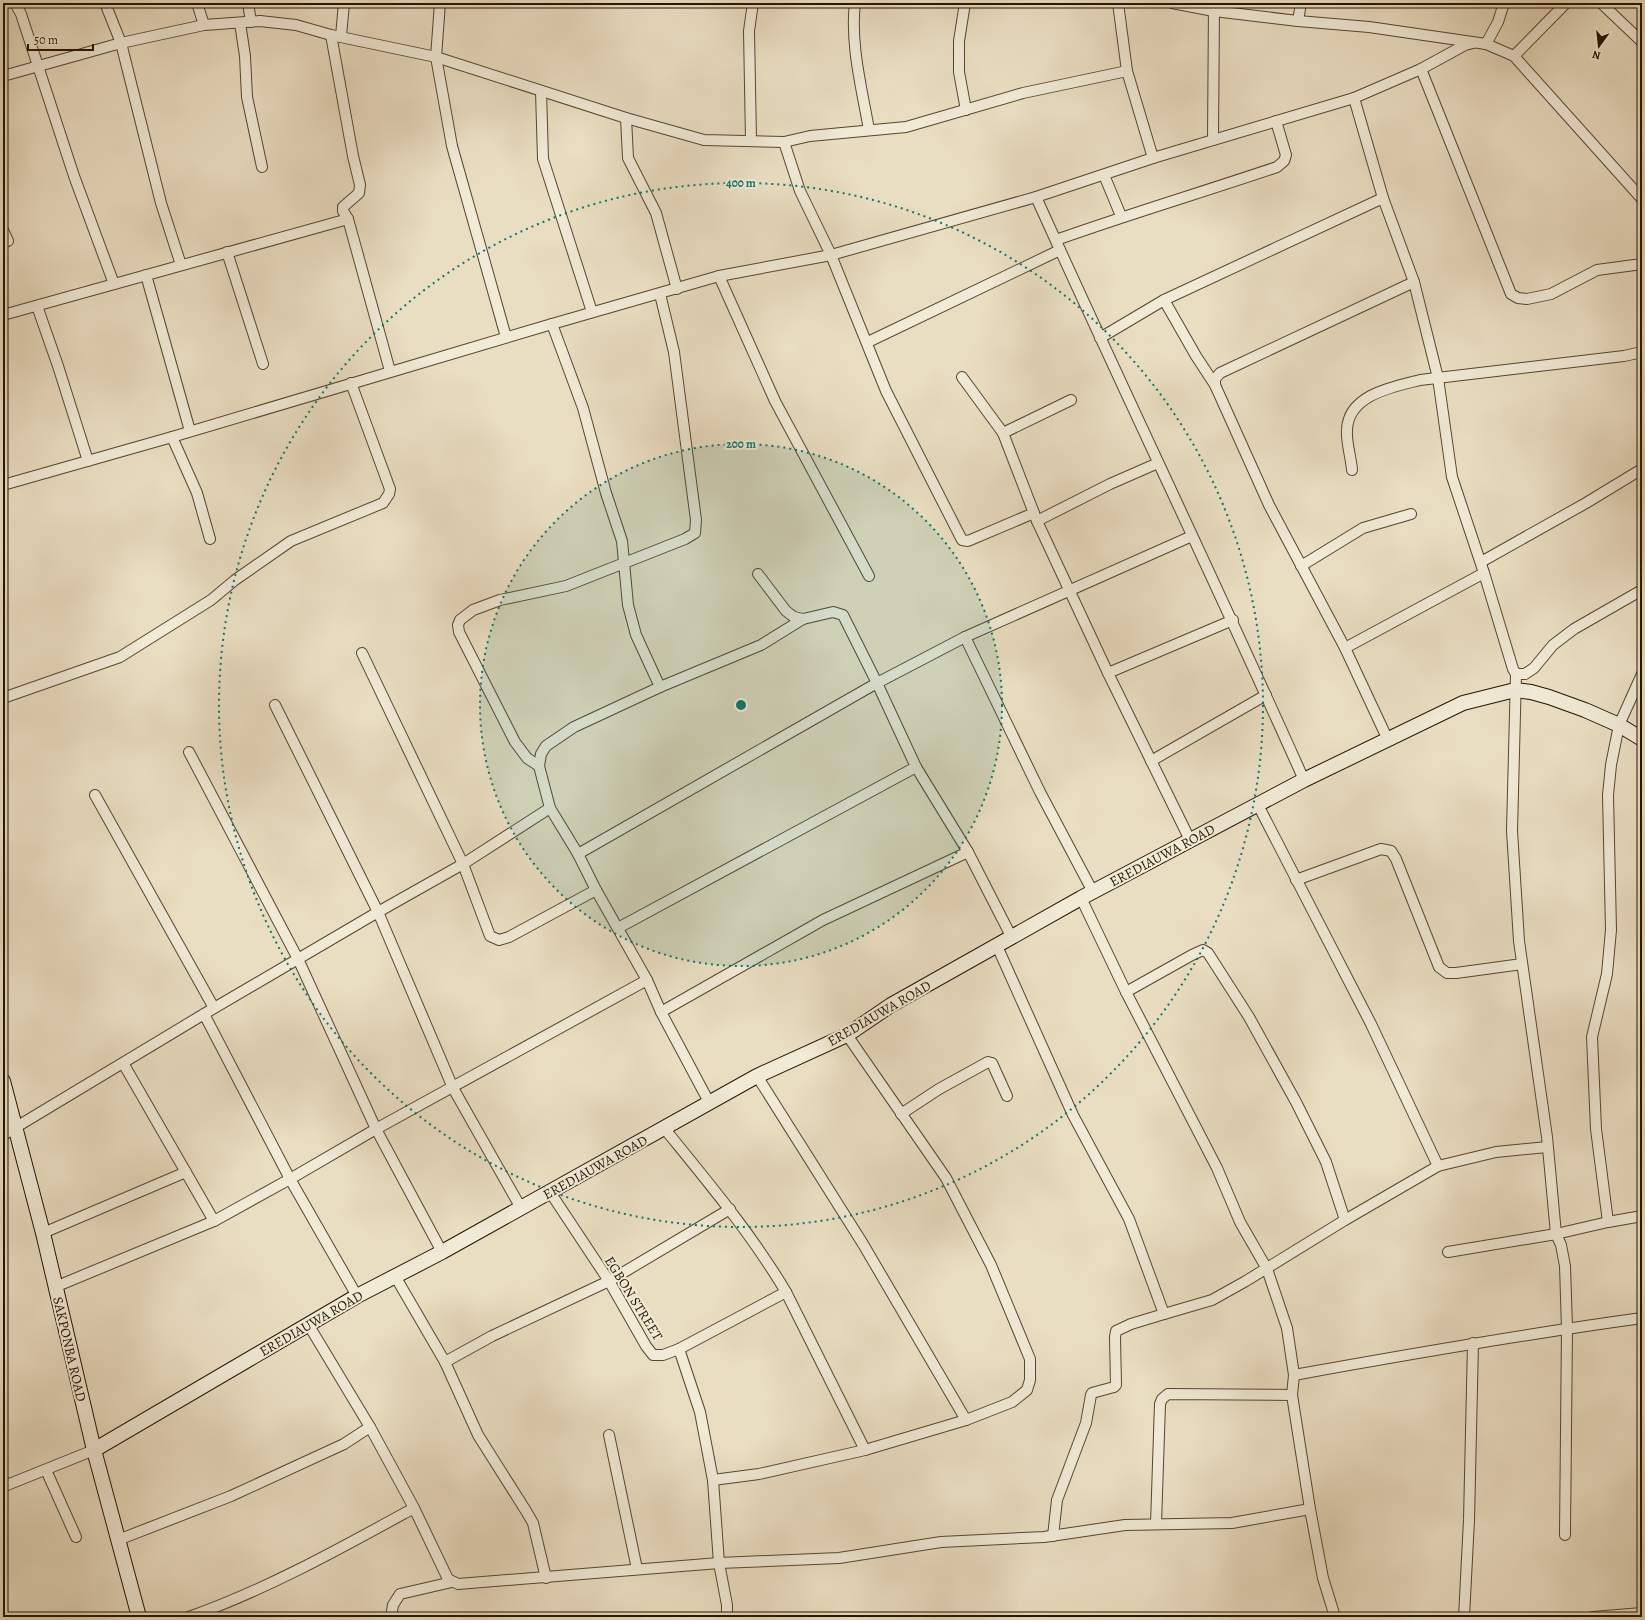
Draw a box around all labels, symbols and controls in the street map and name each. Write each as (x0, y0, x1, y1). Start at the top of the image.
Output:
scale bar (28, 26, 93, 52)
north arrow (1579, 26, 1619, 66)
text: 50 m (34, 32, 58, 48)
text: N (1591, 47, 1602, 63)
text: 400 m (726, 175, 756, 191)
text: 200 m (726, 436, 756, 452)
centre of rings (734, 698, 748, 712)
street label: EREDIAUWA ROAD (1106, 820, 1218, 891)
street label: EREDIAUWA ROAD (824, 976, 935, 1051)
street label: EREDIAUWA ROAD (540, 1131, 651, 1204)
street label: EGBON STREET (600, 1253, 667, 1344)
street label: EREDIAUWA ROAD (256, 1286, 367, 1361)
street label: SAKPONBA ROAD (48, 1295, 91, 1404)

